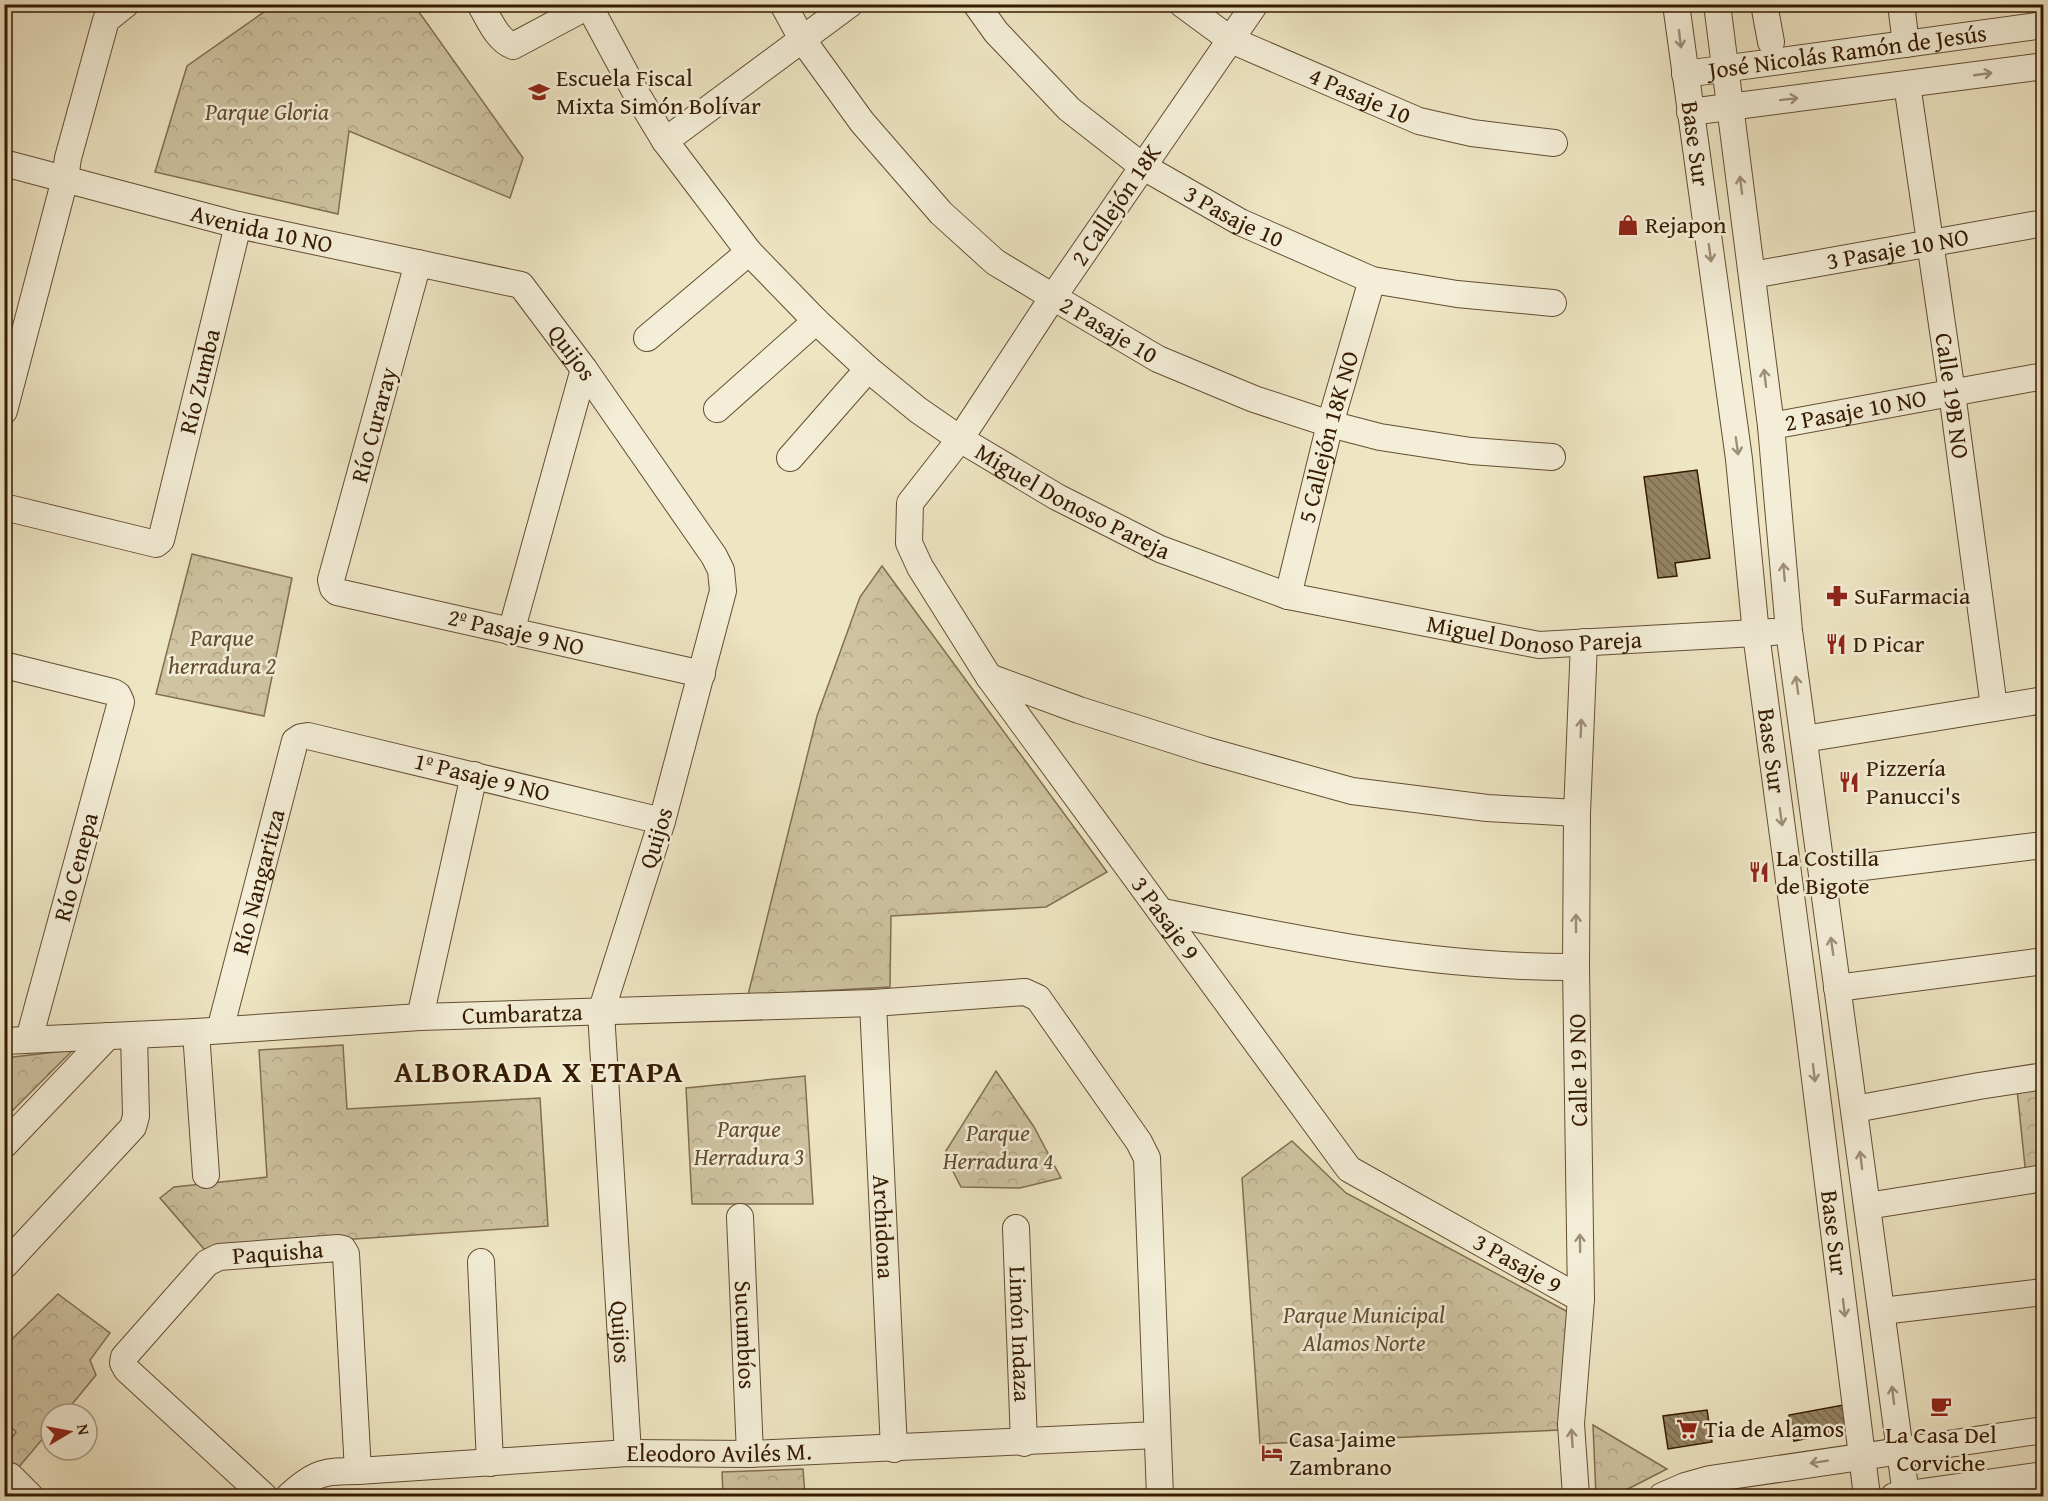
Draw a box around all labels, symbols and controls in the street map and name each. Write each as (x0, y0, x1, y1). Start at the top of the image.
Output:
street label: José Nicolás Ramón de Jesús (1703, 15, 1989, 88)
one-way arrow (1675, 29, 1686, 48)
street label: 4 Pasaje 10 (1303, 58, 1417, 132)
place label: Escuela Fiscal Mixta Simón Bolívar (556, 60, 761, 123)
one-way arrow (1972, 68, 1992, 79)
school or university icon: Escuela Fiscal Mixta Simón Bolívar (527, 80, 551, 104)
park label: Parque Gloria (204, 94, 329, 129)
one-way arrow (1779, 94, 1799, 105)
street label: Base Sur (1673, 99, 1719, 189)
street label: 2 Callejón 18K (1062, 136, 1170, 273)
one-way arrow (1735, 175, 1746, 195)
street label: 3 Pasaje 10 (1178, 176, 1289, 256)
street label: Avenida 10 NO (187, 195, 336, 262)
place label: Rejapon (1645, 207, 1727, 242)
shop icon: Rejapon (1616, 213, 1640, 237)
street label: 3 Pasaje 10 NO (1824, 219, 1971, 278)
one-way arrow (1704, 243, 1715, 262)
street label: 2 Pasaje 10 (1053, 287, 1164, 372)
street label: Quijos (539, 317, 605, 388)
street label: Río Zumba (170, 325, 229, 438)
street label: Calle 19B NO (1926, 330, 1979, 461)
street label: 5 Callejón 18K NO (1288, 347, 1367, 526)
street label: Río Curaray (341, 363, 406, 486)
one-way arrow (1760, 369, 1771, 389)
street label: 2 Pasaje 10 NO (1782, 380, 1929, 440)
street label: Miguel Donoso Pareja (969, 434, 1175, 568)
one-way arrow (1732, 436, 1743, 455)
one-way arrow (1778, 563, 1789, 583)
place label: SuFarmacia (1854, 578, 1971, 613)
pharmacy icon: SuFarmacia (1825, 584, 1849, 608)
street label: 2º Pasaje 9 NO (445, 599, 588, 664)
street label: Miguel Donoso Pareja (1424, 605, 1643, 662)
park label: Parque herradura 2 (168, 620, 276, 683)
place label: D Picar (1853, 626, 1924, 661)
restaurant icon: D Picar (1824, 632, 1848, 656)
one-way arrow (1791, 675, 1802, 695)
street label: Base Sur (1749, 706, 1795, 796)
one-way arrow (1575, 718, 1586, 738)
street label: 1º Pasaje 9 NO (411, 743, 554, 810)
place label: Pizzería Panucci's (1866, 750, 1960, 813)
restaurant icon: Pizzería Panucci's (1837, 770, 1861, 794)
street label: Quijos (630, 803, 681, 873)
street label: Río Nangaritza (222, 805, 294, 958)
one-way arrow (1775, 807, 1786, 826)
street label: Río Cenepa (44, 808, 107, 925)
place label: La Costilla de Bigote (1776, 840, 1880, 903)
restaurant icon: La Costilla de Bigote (1747, 860, 1771, 884)
street label: 3 Pasaje 9 (1123, 869, 1209, 967)
one-way arrow (1570, 913, 1582, 933)
one-way arrow (1826, 937, 1837, 957)
street label: Cumbaratza (461, 994, 584, 1033)
street label: Calle 19 NO (1559, 1013, 1596, 1127)
district label: ALBORADA X ETAPA (394, 1049, 684, 1093)
one-way arrow (1809, 1063, 1820, 1082)
park label: Parque Herradura 3 (693, 1111, 804, 1174)
park label: Parque Herradura 4 (942, 1115, 1053, 1178)
one-way arrow (1856, 1151, 1867, 1171)
street label: Archidona (864, 1174, 904, 1280)
street label: Base Sur (1812, 1188, 1857, 1277)
street label: 3 Pasaje 9 (1467, 1224, 1569, 1302)
street label: Paquisha (231, 1231, 325, 1273)
one-way arrow (1575, 1234, 1586, 1254)
street label: Limón Indaza (1000, 1265, 1040, 1403)
street label: Sucumbíos (726, 1280, 765, 1390)
park label: Parque Municipal Alamos Norte (1282, 1297, 1445, 1360)
one-way arrow (1839, 1298, 1850, 1317)
street label: Quijos (602, 1300, 640, 1364)
one-way arrow (1888, 1386, 1899, 1406)
cafe icon: La Casa Del Corviche (1929, 1394, 1953, 1418)
north arrow (39, 1402, 99, 1462)
place label: Tia de Alamos (1704, 1411, 1844, 1446)
supermarket icon: Tia de Alamos (1675, 1417, 1699, 1441)
place label: La Casa Del Corviche (1885, 1417, 1997, 1480)
place label: Casa Jaime Zambrano (1289, 1421, 1396, 1484)
text: N (71, 1422, 97, 1437)
one-way arrow (1567, 1429, 1578, 1449)
street label: Eleodoro Avilés M. (627, 1433, 812, 1471)
hotel icon: Casa Jaime Zambrano (1260, 1441, 1284, 1465)
one-way arrow (1810, 1457, 1830, 1468)

